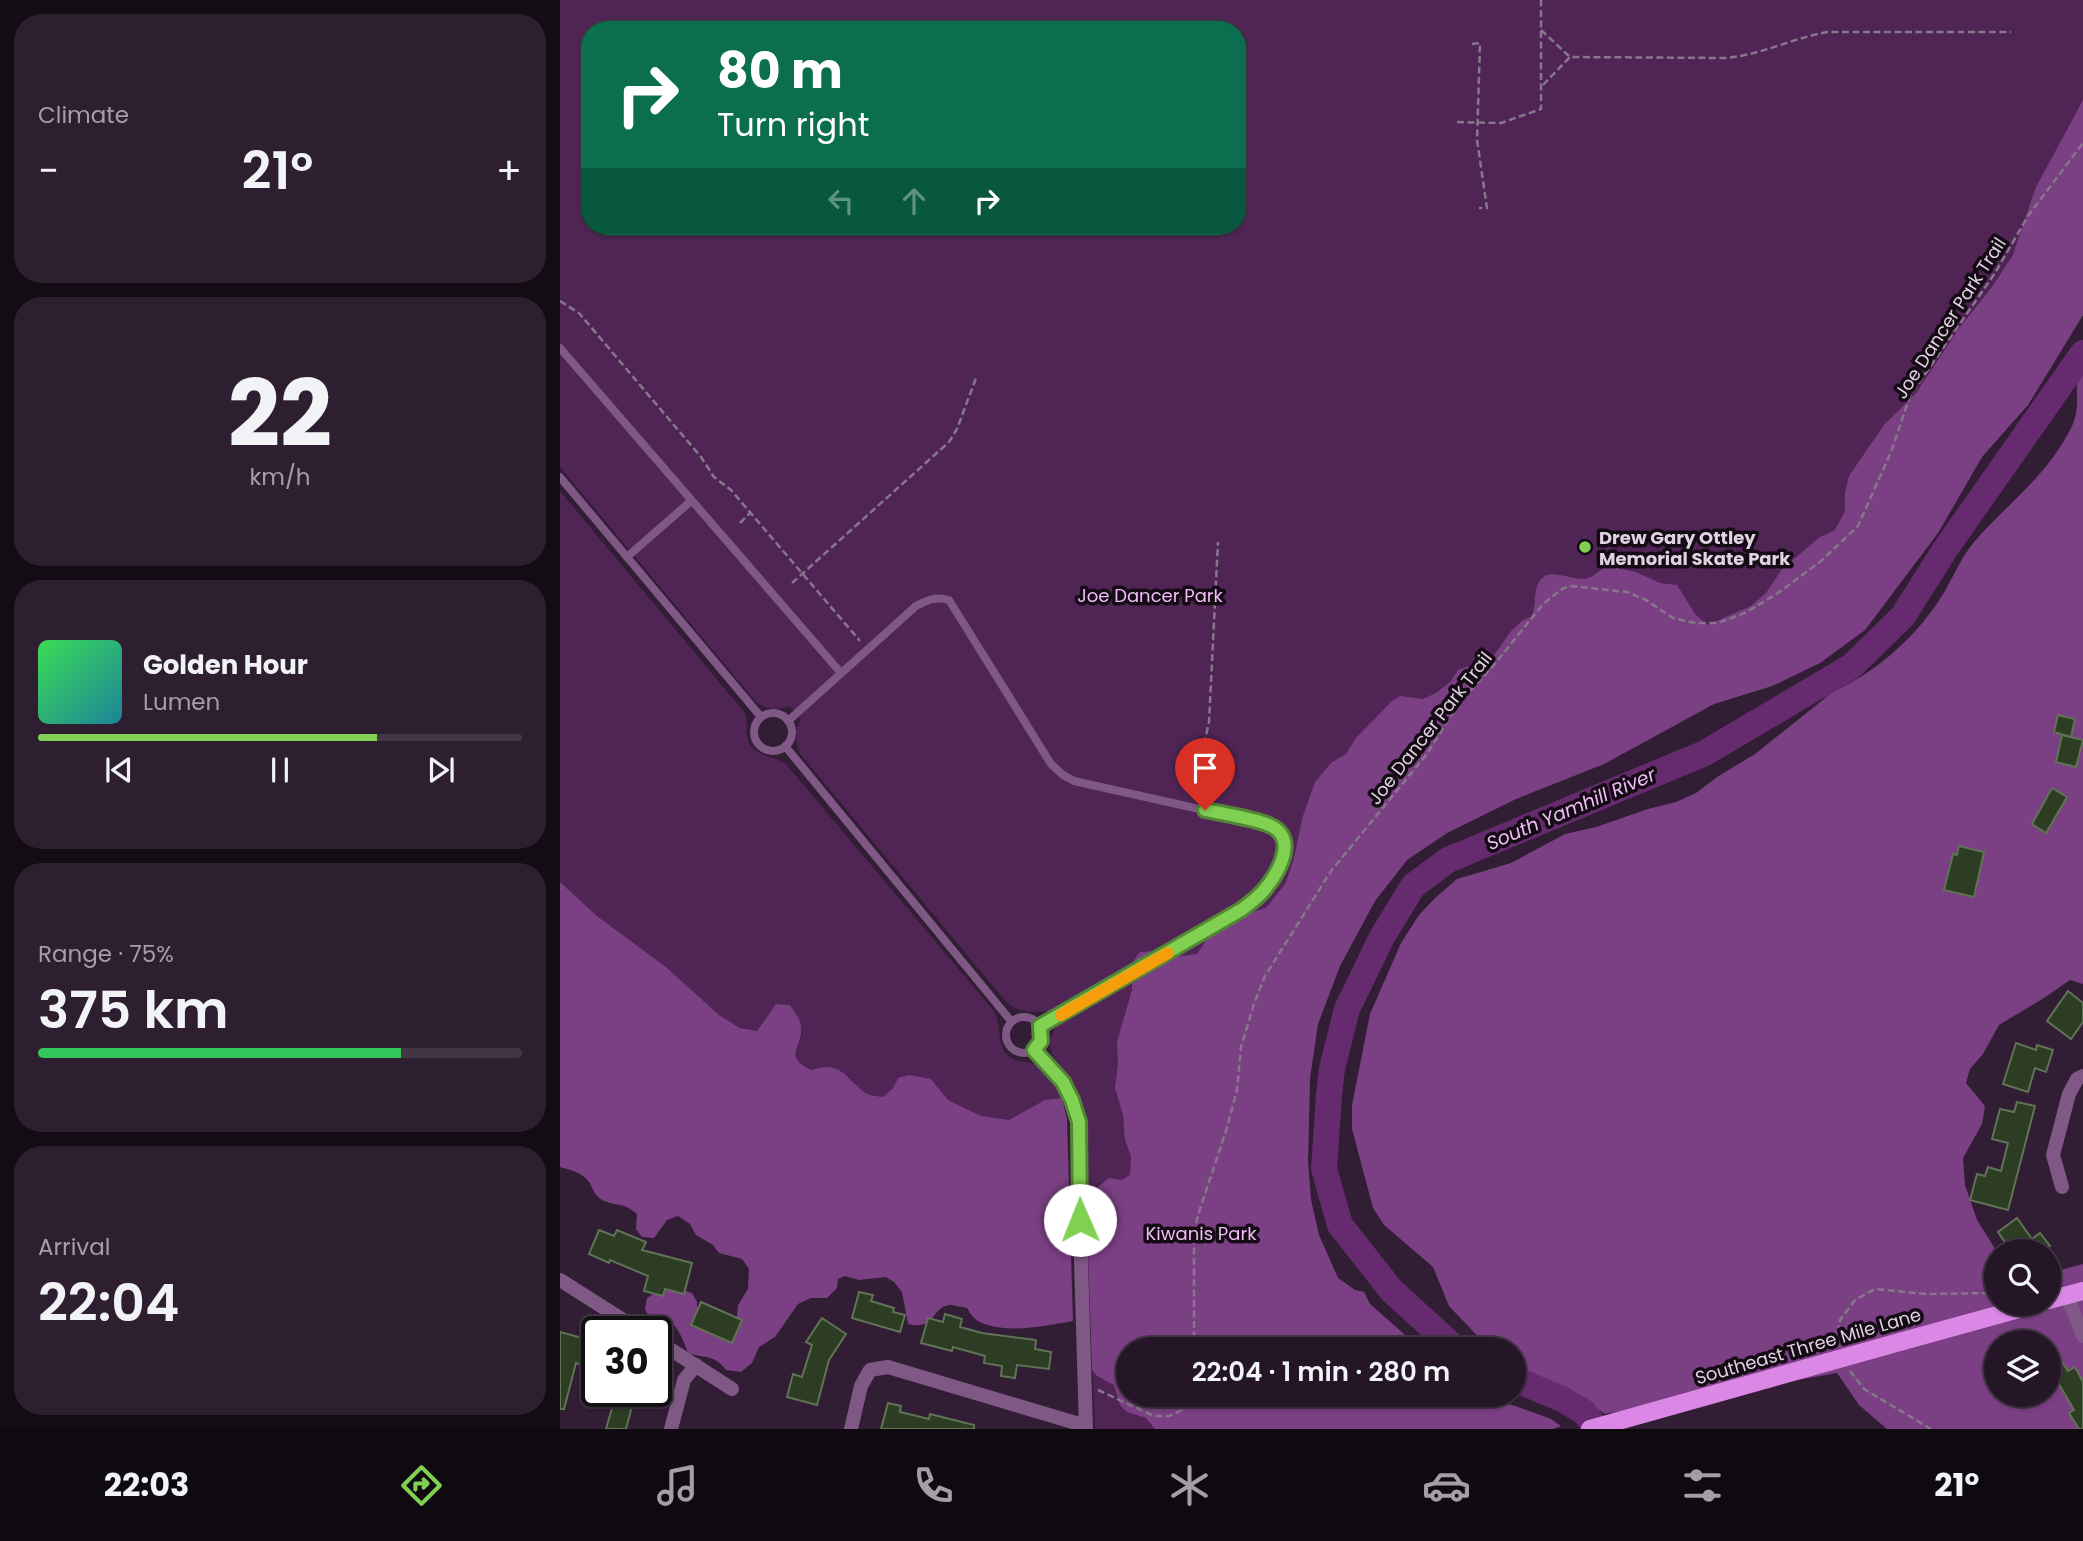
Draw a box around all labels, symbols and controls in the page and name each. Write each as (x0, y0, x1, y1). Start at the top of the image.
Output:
text: 80 m (717, 37, 843, 105)
icon: right (602, 49, 693, 140)
text: Climate (38, 99, 129, 131)
text: Turn right (717, 102, 869, 147)
text: 21° (242, 134, 313, 207)
text: − (38, 144, 59, 197)
text: + (496, 144, 522, 197)
icon: left (822, 182, 860, 220)
icon: ahead (895, 182, 933, 220)
icon: right (968, 182, 1006, 220)
street label: Joe Dancer Park Trail (1888, 232, 2012, 404)
text: 22 (228, 350, 332, 478)
text: km/h (249, 461, 311, 493)
place label: Drew Gary Ottley Memorial Skate Park (1599, 525, 1791, 571)
marker: Drew Gary Ottley Memorial Skate Park (1577, 539, 1593, 555)
park label: Joe Dancer Park (1077, 583, 1224, 608)
street label: Joe Dancer Park Trail (1362, 646, 1498, 810)
text: Golden Hour (143, 647, 308, 683)
text: Lumen (143, 686, 220, 718)
pin (1175, 738, 1235, 810)
icon: arrive (1186, 749, 1224, 787)
icon: previous (100, 751, 138, 789)
icon: pause (261, 751, 299, 789)
icon: next (422, 751, 460, 789)
water label: South Yamhill River (1482, 761, 1661, 857)
text: Range · 75% (38, 938, 174, 970)
text: 375 km (38, 973, 228, 1046)
position arrow (1043, 1183, 1117, 1257)
park label: Kiwanis Park (1146, 1221, 1257, 1246)
text: Arrival (38, 1231, 110, 1263)
map controls (1984, 1239, 2061, 1407)
button: search (1984, 1239, 2061, 1316)
text: 22:04 (38, 1266, 179, 1339)
street label: Southeast Three Mile Lane (1692, 1302, 1924, 1390)
speed limit sign: 30 (581, 1316, 672, 1407)
button: layers (1984, 1330, 2061, 1407)
text: 22:04 · 1 min · 280 m (1192, 1354, 1450, 1390)
icon: directions (397, 1461, 446, 1510)
icon: music (653, 1461, 702, 1510)
icon: phone (909, 1461, 958, 1510)
icon: climate (1165, 1461, 1214, 1510)
icon: car (1422, 1461, 1471, 1510)
icon: filters (1678, 1461, 1727, 1510)
text: 22:03 (104, 1462, 189, 1507)
text: 21° (1934, 1462, 1979, 1507)

